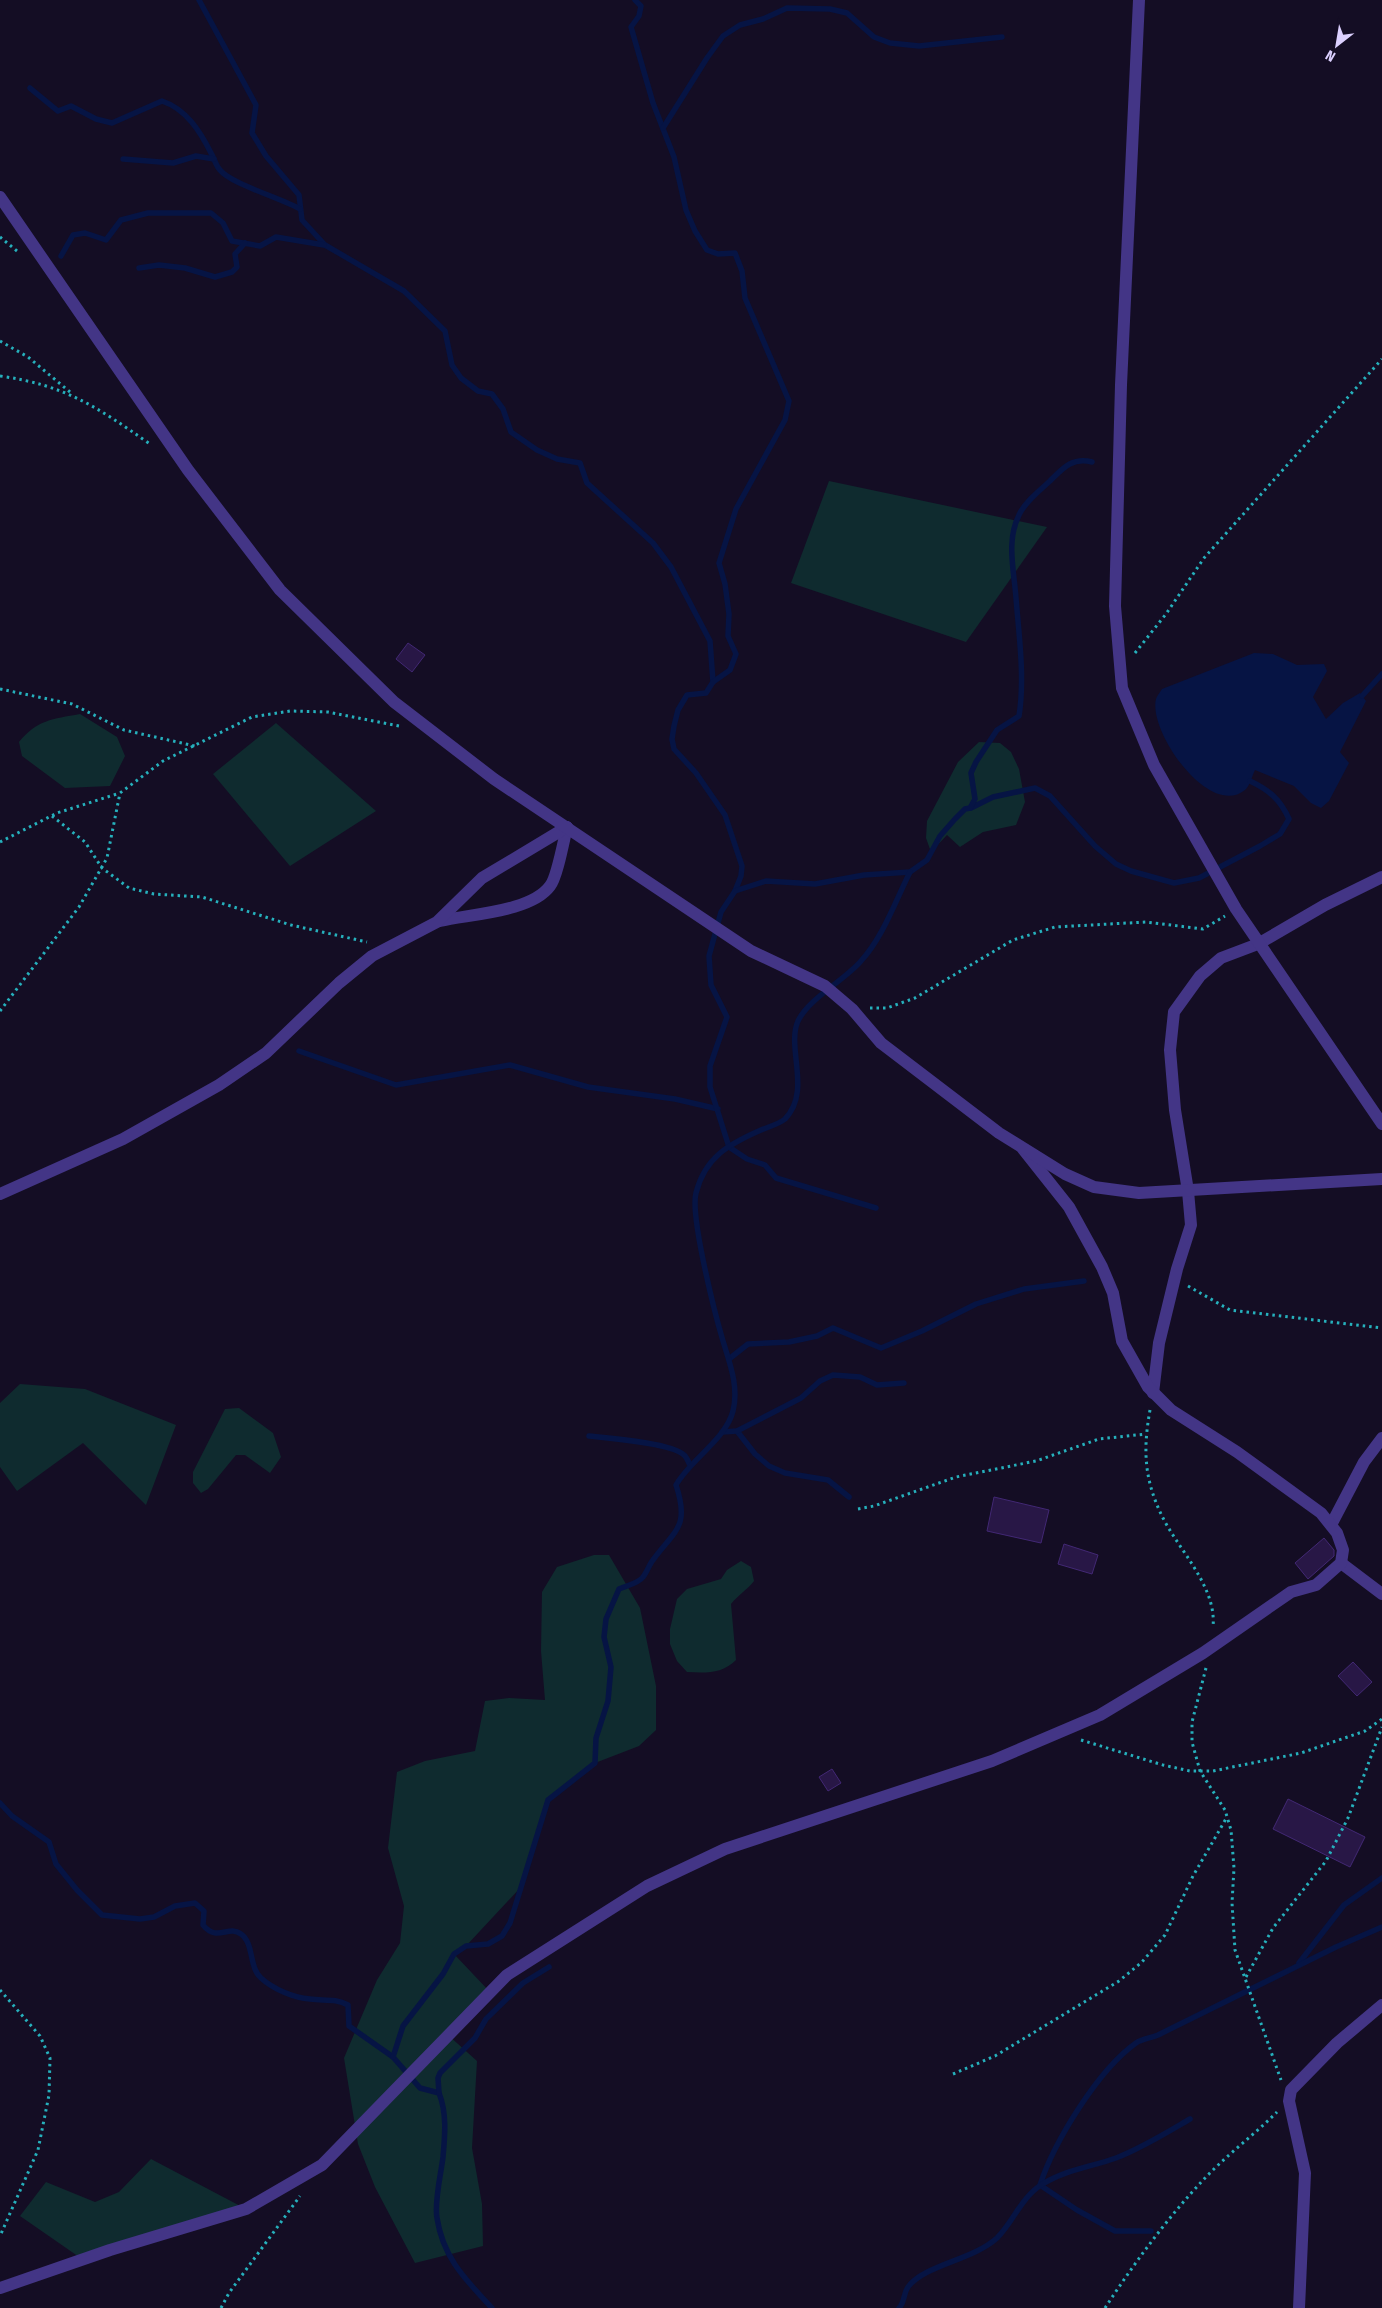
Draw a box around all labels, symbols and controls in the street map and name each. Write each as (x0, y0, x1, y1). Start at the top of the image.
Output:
north arrow (1312, 20, 1362, 70)
text: N (1323, 46, 1339, 65)

